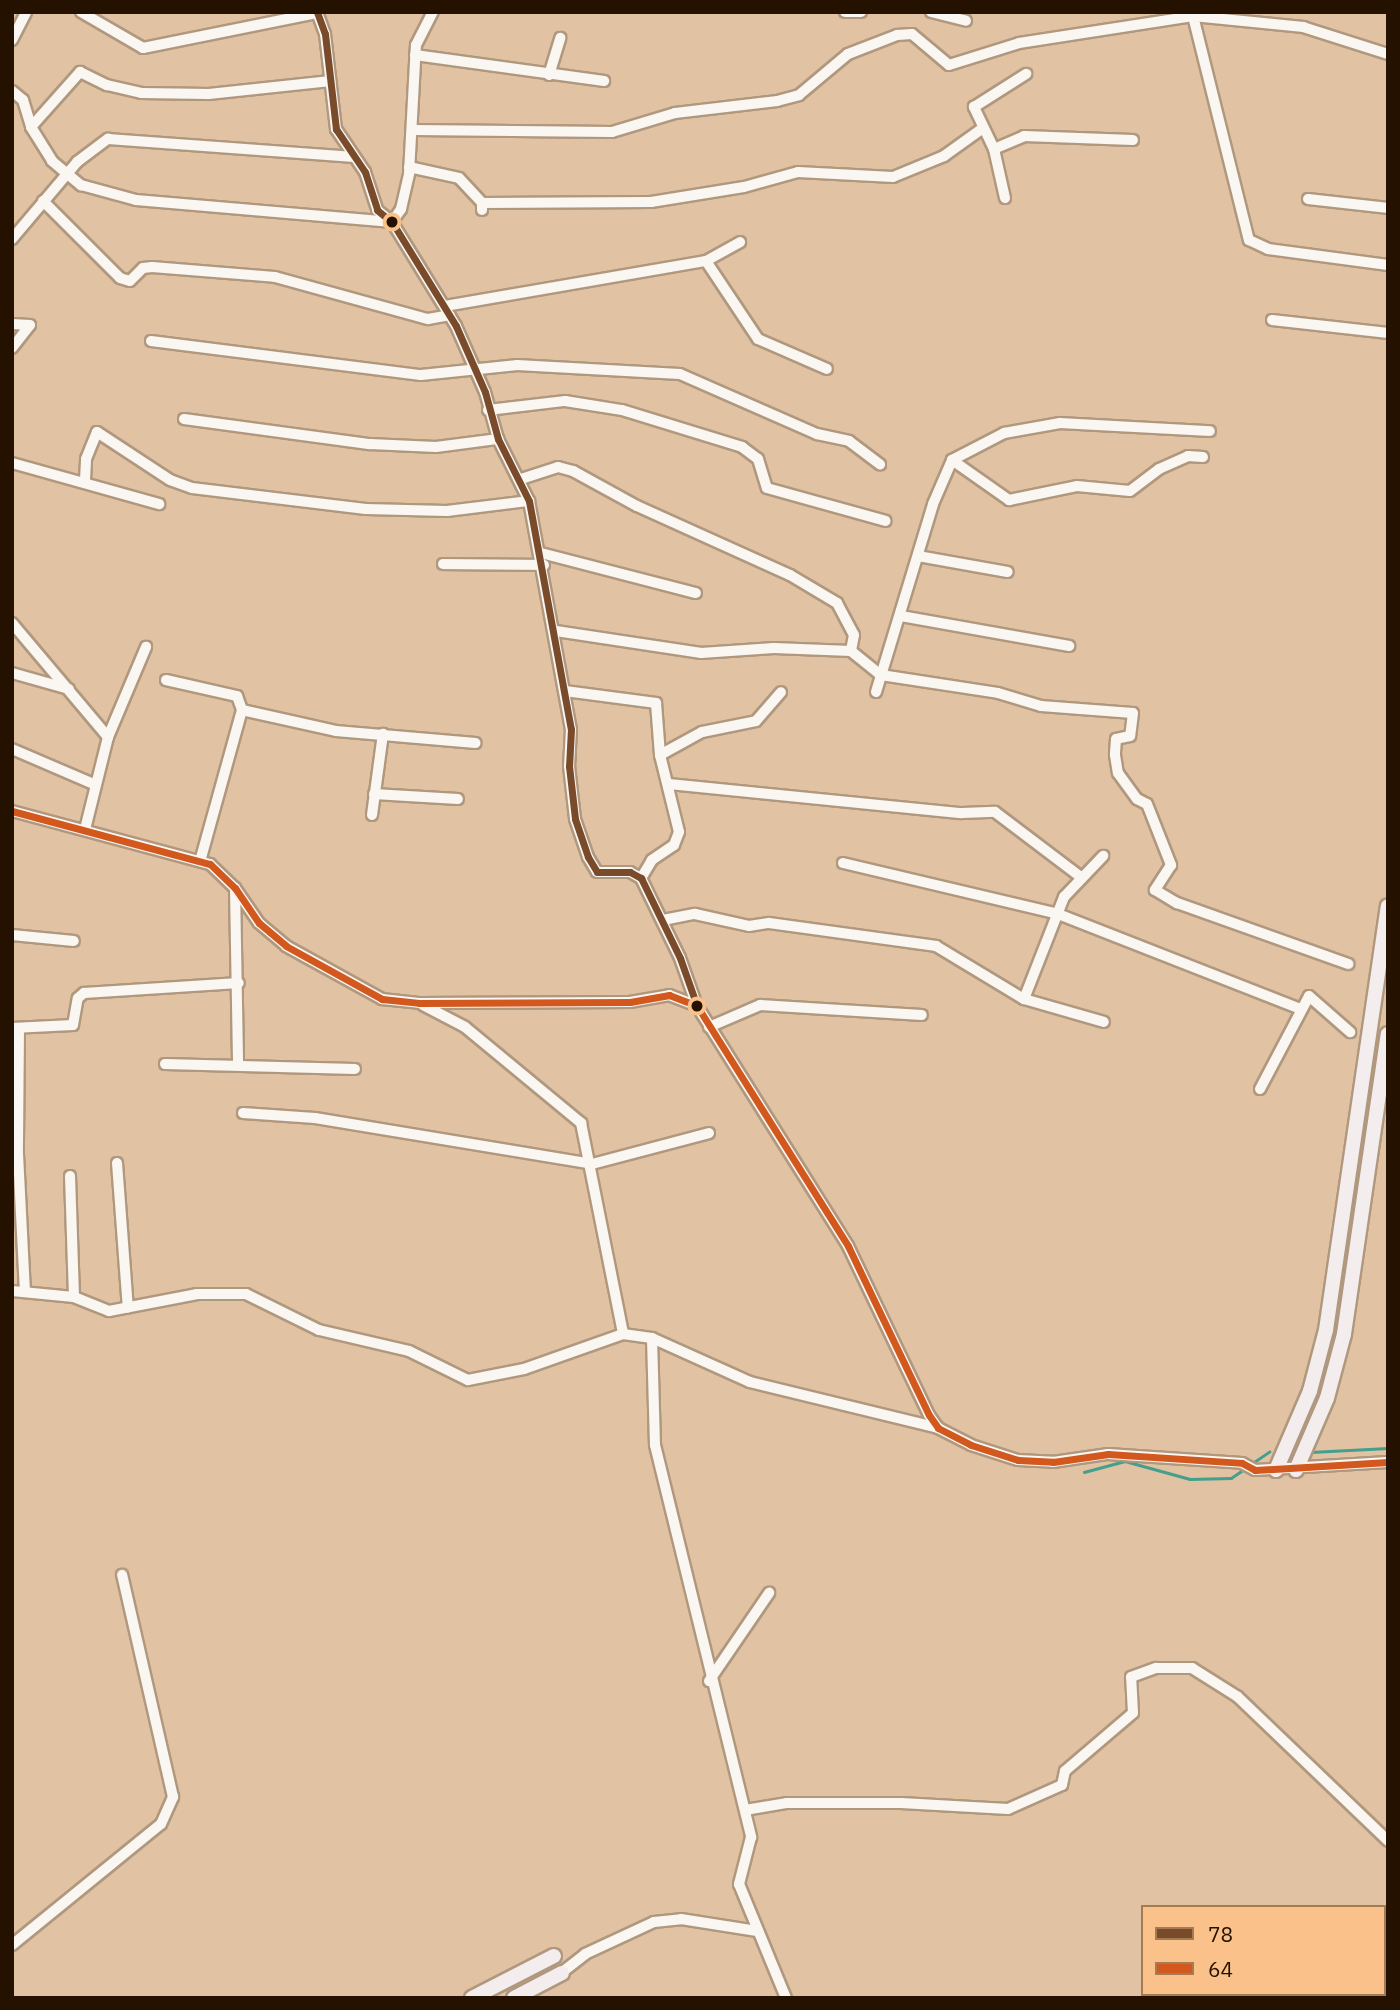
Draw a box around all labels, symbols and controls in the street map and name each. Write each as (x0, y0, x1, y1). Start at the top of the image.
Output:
unlabelled marker (385, 215, 399, 229)
unlabelled marker (690, 999, 704, 1013)
legend (1141, 1905, 1386, 1996)
text: 78 (1208, 1920, 1233, 1948)
text: 64 (1208, 1955, 1233, 1983)

